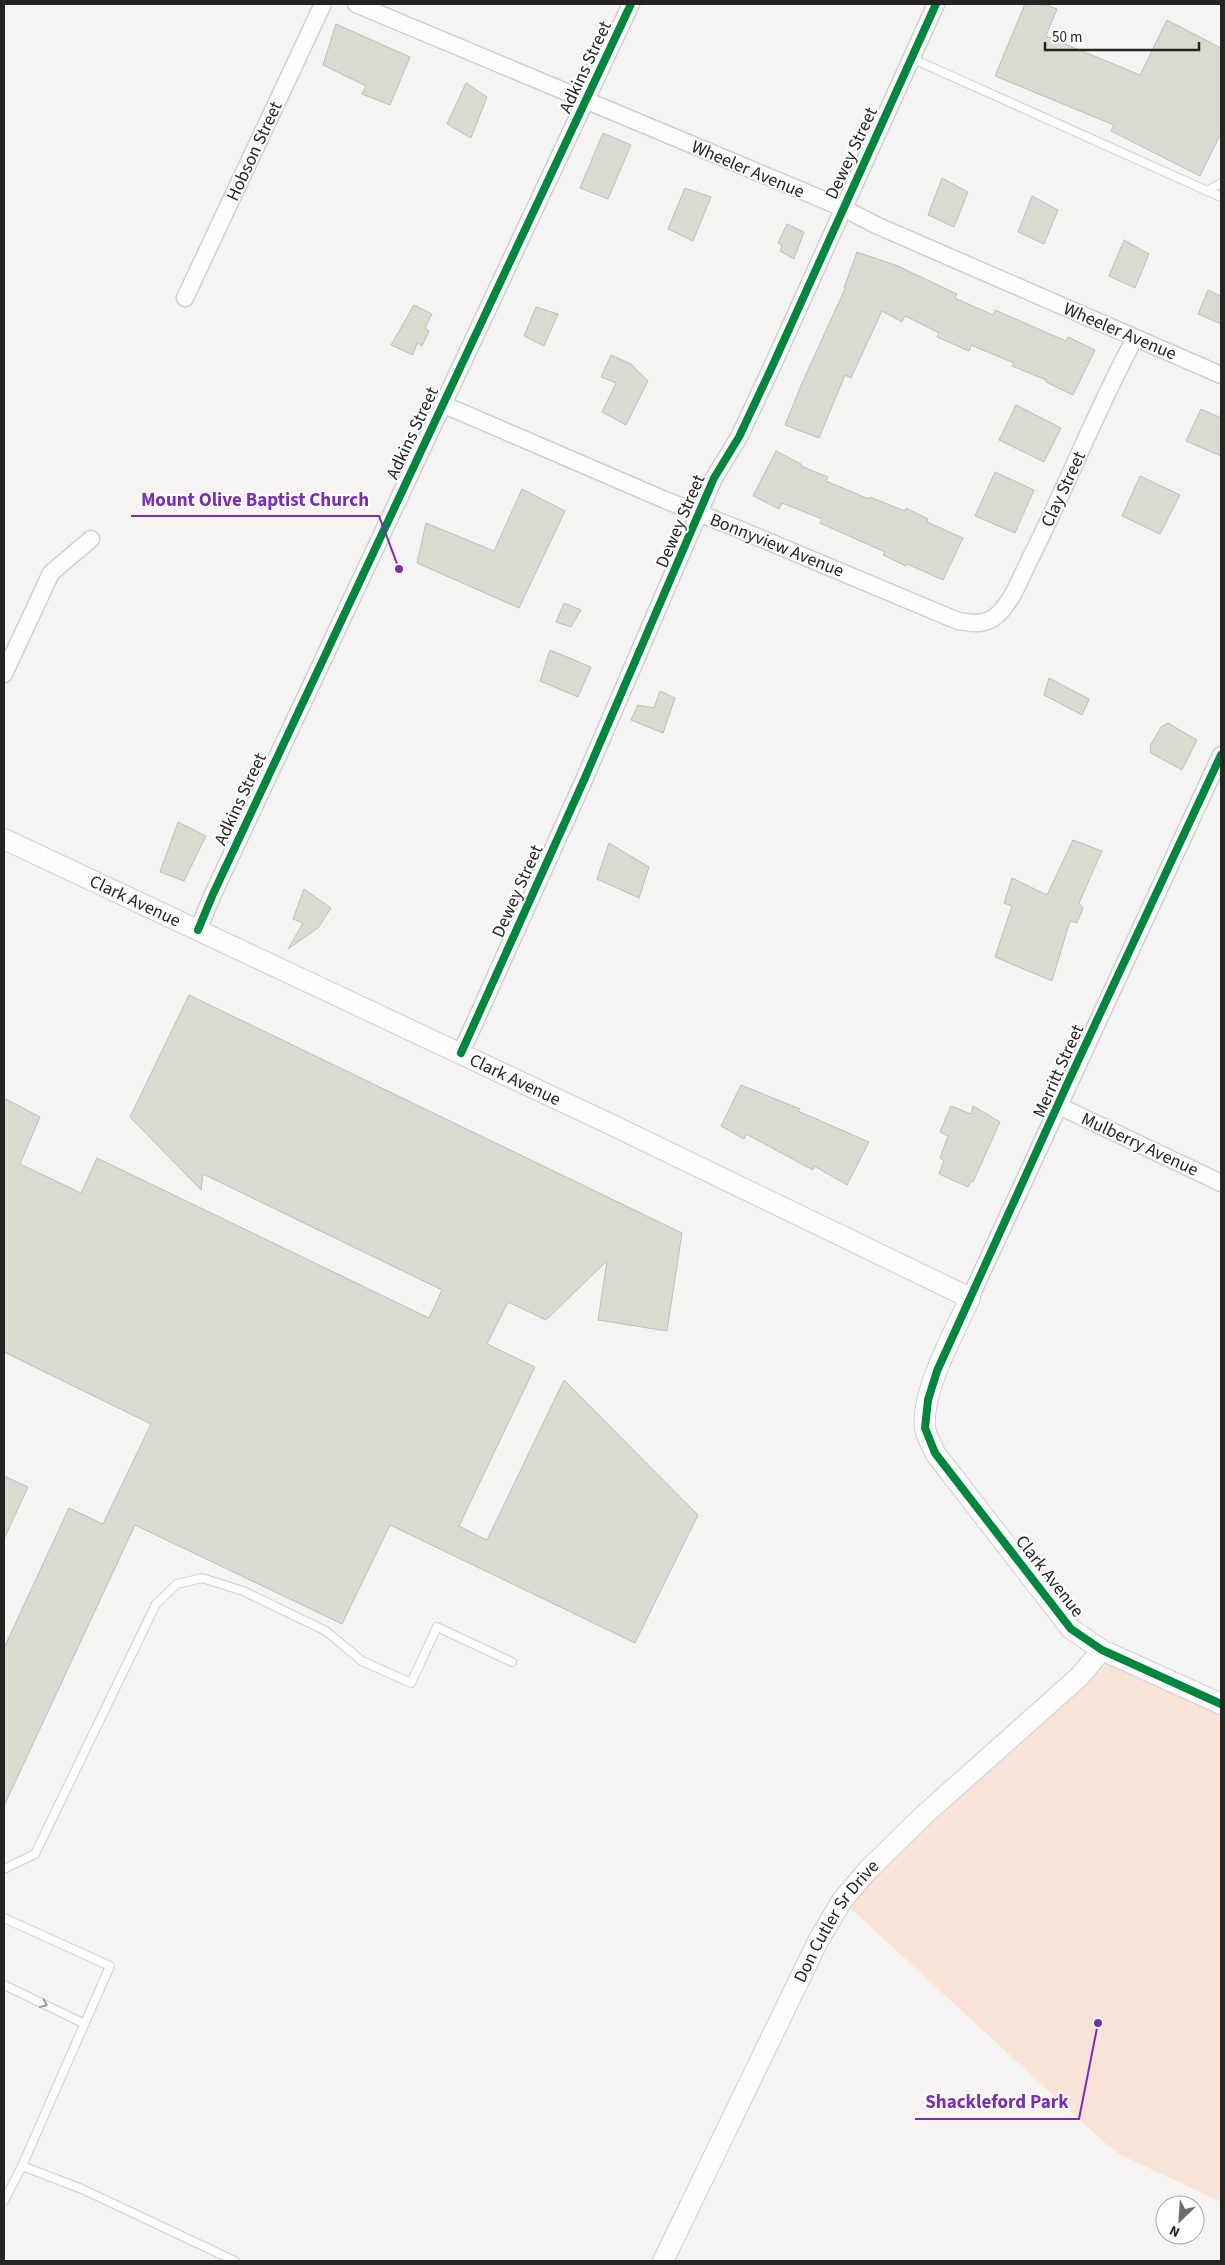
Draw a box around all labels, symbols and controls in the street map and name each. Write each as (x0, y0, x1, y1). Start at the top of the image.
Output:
street label: Adkins Street (553, 17, 618, 117)
scale bar (1045, 20, 1199, 52)
text: 50 m (1052, 27, 1082, 48)
street label: Hobson Street (220, 97, 288, 205)
street label: Dewey Street (819, 103, 884, 203)
street label: Wheeler Avenue (687, 134, 808, 205)
street label: Wheeler Avenue (1059, 296, 1180, 367)
street label: Adkins Street (380, 383, 445, 483)
street label: Clay Street (1035, 447, 1092, 531)
street label: Dewey Street (650, 471, 711, 572)
callout: Mount Olive Baptist Church (131, 482, 379, 516)
text: Mount Olive Baptist Church (141, 487, 369, 514)
street label: Bonnyview Avenue (706, 507, 848, 584)
street label: Adkins Street (208, 749, 273, 849)
street label: Dewey Street (486, 841, 549, 942)
street label: Clark Avenue (85, 869, 185, 933)
street label: Merritt Street (1027, 1021, 1090, 1122)
street label: Clark Avenue (465, 1048, 565, 1112)
street label: Mulberry Avenue (1077, 1106, 1203, 1183)
street label: Clark Avenue (1010, 1530, 1090, 1623)
street label: Don Cutler Sr Drive (788, 1854, 885, 1987)
one-way arrow (39, 1998, 48, 2009)
callout: Shackleford Park (915, 2085, 1079, 2119)
text: Shackleford Park (925, 2089, 1069, 2116)
north arrow (1155, 2195, 1205, 2245)
text: N (1166, 2220, 1183, 2242)

